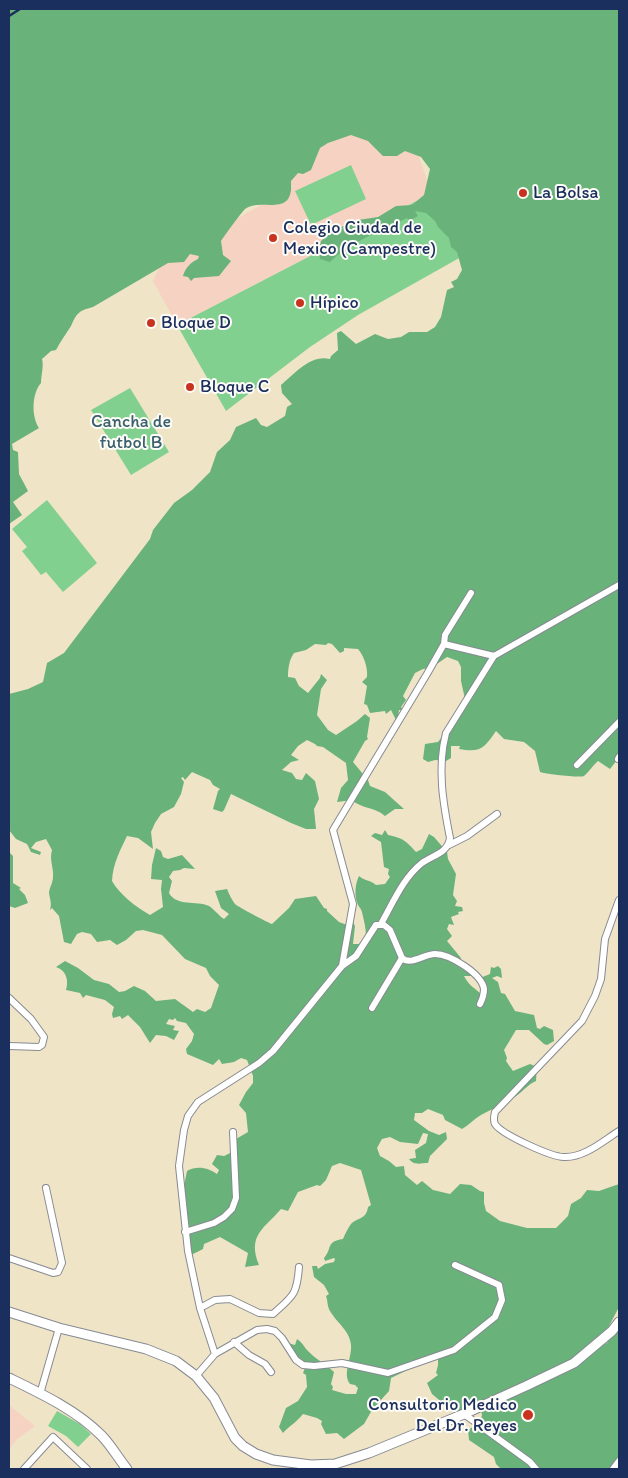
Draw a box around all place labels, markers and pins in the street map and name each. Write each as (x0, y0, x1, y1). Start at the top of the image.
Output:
place label: La Bolsa (533, 182, 598, 204)
marker: La Bolsa (517, 187, 529, 199)
place label: Colegio Ciudad de Mexico (Campestre) (283, 217, 436, 260)
marker: Colegio Ciudad de Mexico (Campestre) (267, 232, 279, 244)
place label: Hípico (310, 292, 359, 314)
marker: Hípico (294, 297, 306, 309)
place label: Bloque D (161, 312, 231, 334)
marker: Bloque D (145, 317, 157, 329)
place label: Bloque C (200, 376, 269, 398)
marker: Bloque C (184, 381, 196, 393)
place label: Consultorio Medico Del Dr. Reyes (368, 1394, 517, 1436)
marker: Consultorio Medico Del Dr. Reyes (521, 1408, 535, 1422)

